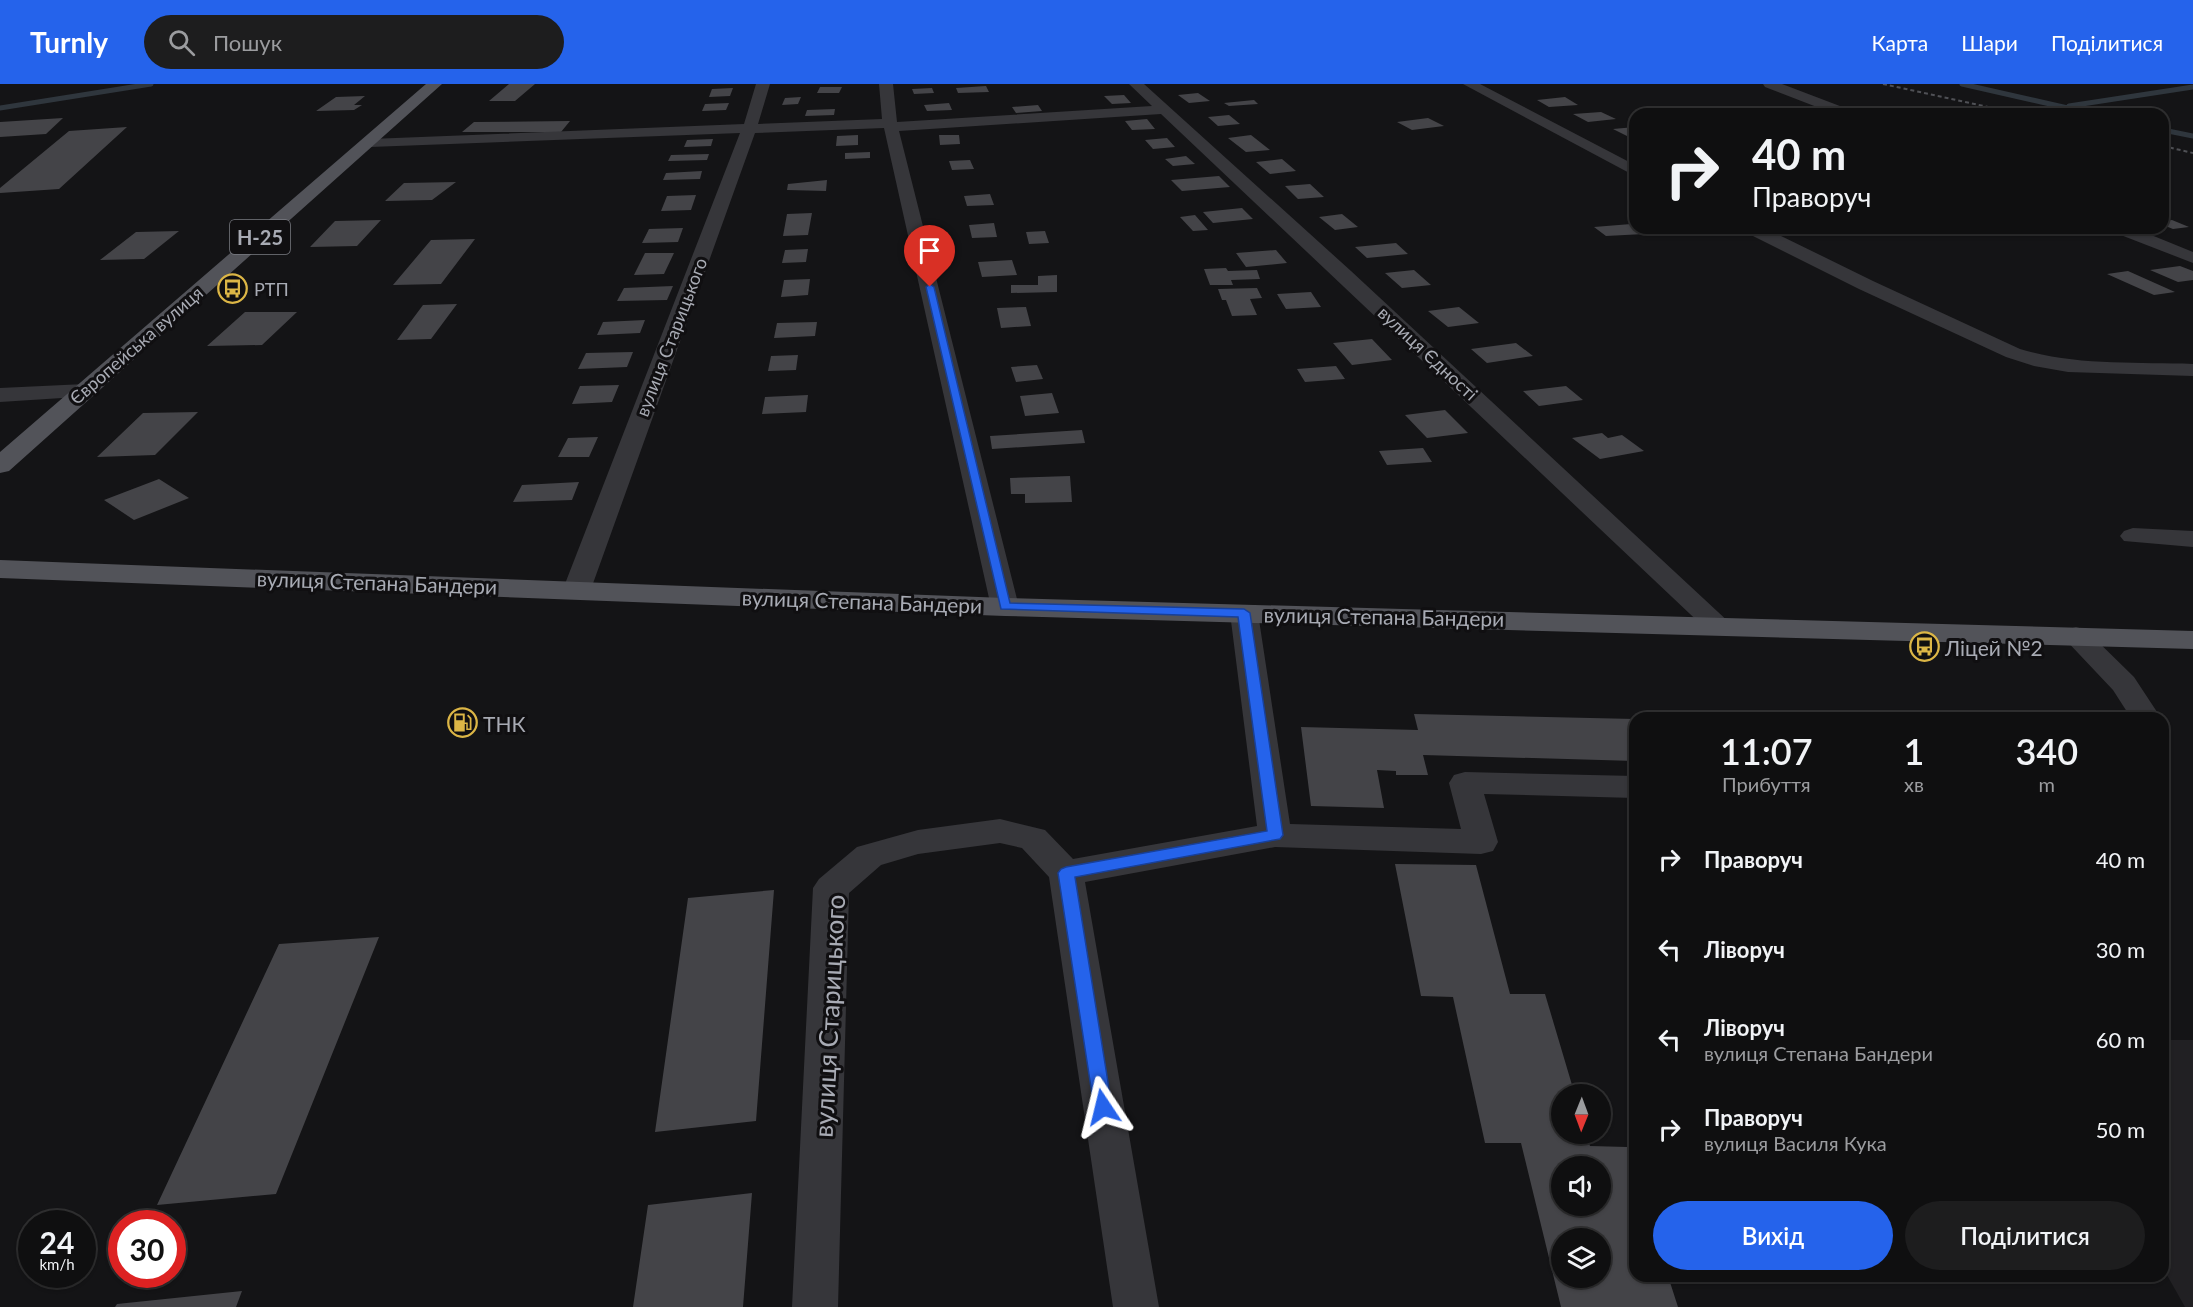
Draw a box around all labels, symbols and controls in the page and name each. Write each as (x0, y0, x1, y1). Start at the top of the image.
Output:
search box (144, 15, 564, 69)
text: Turnly (30, 25, 108, 59)
icon: search (165, 26, 198, 59)
text: Пошук (213, 29, 282, 56)
text: Карта (1872, 30, 1928, 55)
text: Шари (1961, 30, 2018, 55)
text: Поділитися (2051, 30, 2163, 55)
text: 40 m (1752, 129, 1846, 179)
icon: right (1653, 132, 1731, 210)
text: Праворуч (1752, 180, 1872, 213)
road number: Н-25 (230, 220, 290, 254)
pin (904, 225, 955, 287)
icon: arrive (913, 234, 946, 267)
street label: вулиця Старицького (631, 254, 711, 420)
bus stop icon: РТП (217, 273, 249, 305)
place label: РТП (254, 278, 289, 300)
street label: Європейська вулиця (65, 281, 207, 409)
street label: вулиця Єдності (1374, 301, 1482, 405)
street label: вулиця Степана Бандери (256, 565, 498, 599)
street label: вулиця Степана Бандери (741, 584, 983, 618)
street label: вулиця Степана Бандери (1264, 601, 1504, 631)
bus stop icon: Ліцей №2 (1908, 631, 1940, 663)
place label: Ліцей №2 (1944, 635, 2043, 660)
fuel station icon: ТНК (446, 707, 478, 739)
place label: ТНК (483, 711, 526, 736)
text: 11:07 (1720, 729, 1813, 773)
text: 1 (1904, 729, 1924, 773)
text: 340 (2015, 729, 2078, 773)
text: Прибуття (1722, 772, 1811, 796)
text: хв (1904, 772, 1924, 796)
text: m (2038, 772, 2055, 796)
icon: right (1653, 843, 1686, 876)
text: Праворуч (1704, 846, 1803, 873)
text: 40 m (2096, 846, 2145, 873)
street label: вулиця Старицького (807, 894, 851, 1138)
icon: left (1653, 933, 1686, 966)
text: Ліворуч (1704, 936, 1785, 963)
text: 30 m (2096, 936, 2145, 963)
text: Ліворуч (1704, 1014, 1785, 1041)
icon: left (1653, 1023, 1686, 1056)
text: 60 m (2096, 1026, 2145, 1053)
text: вулиця Степана Бандери (1704, 1041, 1933, 1065)
position arrow (1071, 1075, 1135, 1139)
north arrow (1551, 1084, 1611, 1144)
map controls (1551, 1084, 1611, 1288)
text: Праворуч (1704, 1104, 1803, 1131)
icon: right (1653, 1113, 1686, 1146)
text: 50 m (2096, 1116, 2145, 1143)
text: вулиця Василя Кука (1704, 1131, 1887, 1155)
button: sound (1551, 1156, 1611, 1216)
button: Вихід (1653, 1201, 1893, 1270)
button: Поділитися (1905, 1201, 2145, 1270)
speed limit sign: 30 (108, 1210, 186, 1288)
text: 24 (40, 1224, 74, 1260)
button: layers (1551, 1228, 1611, 1288)
text: km/h (39, 1255, 75, 1273)

